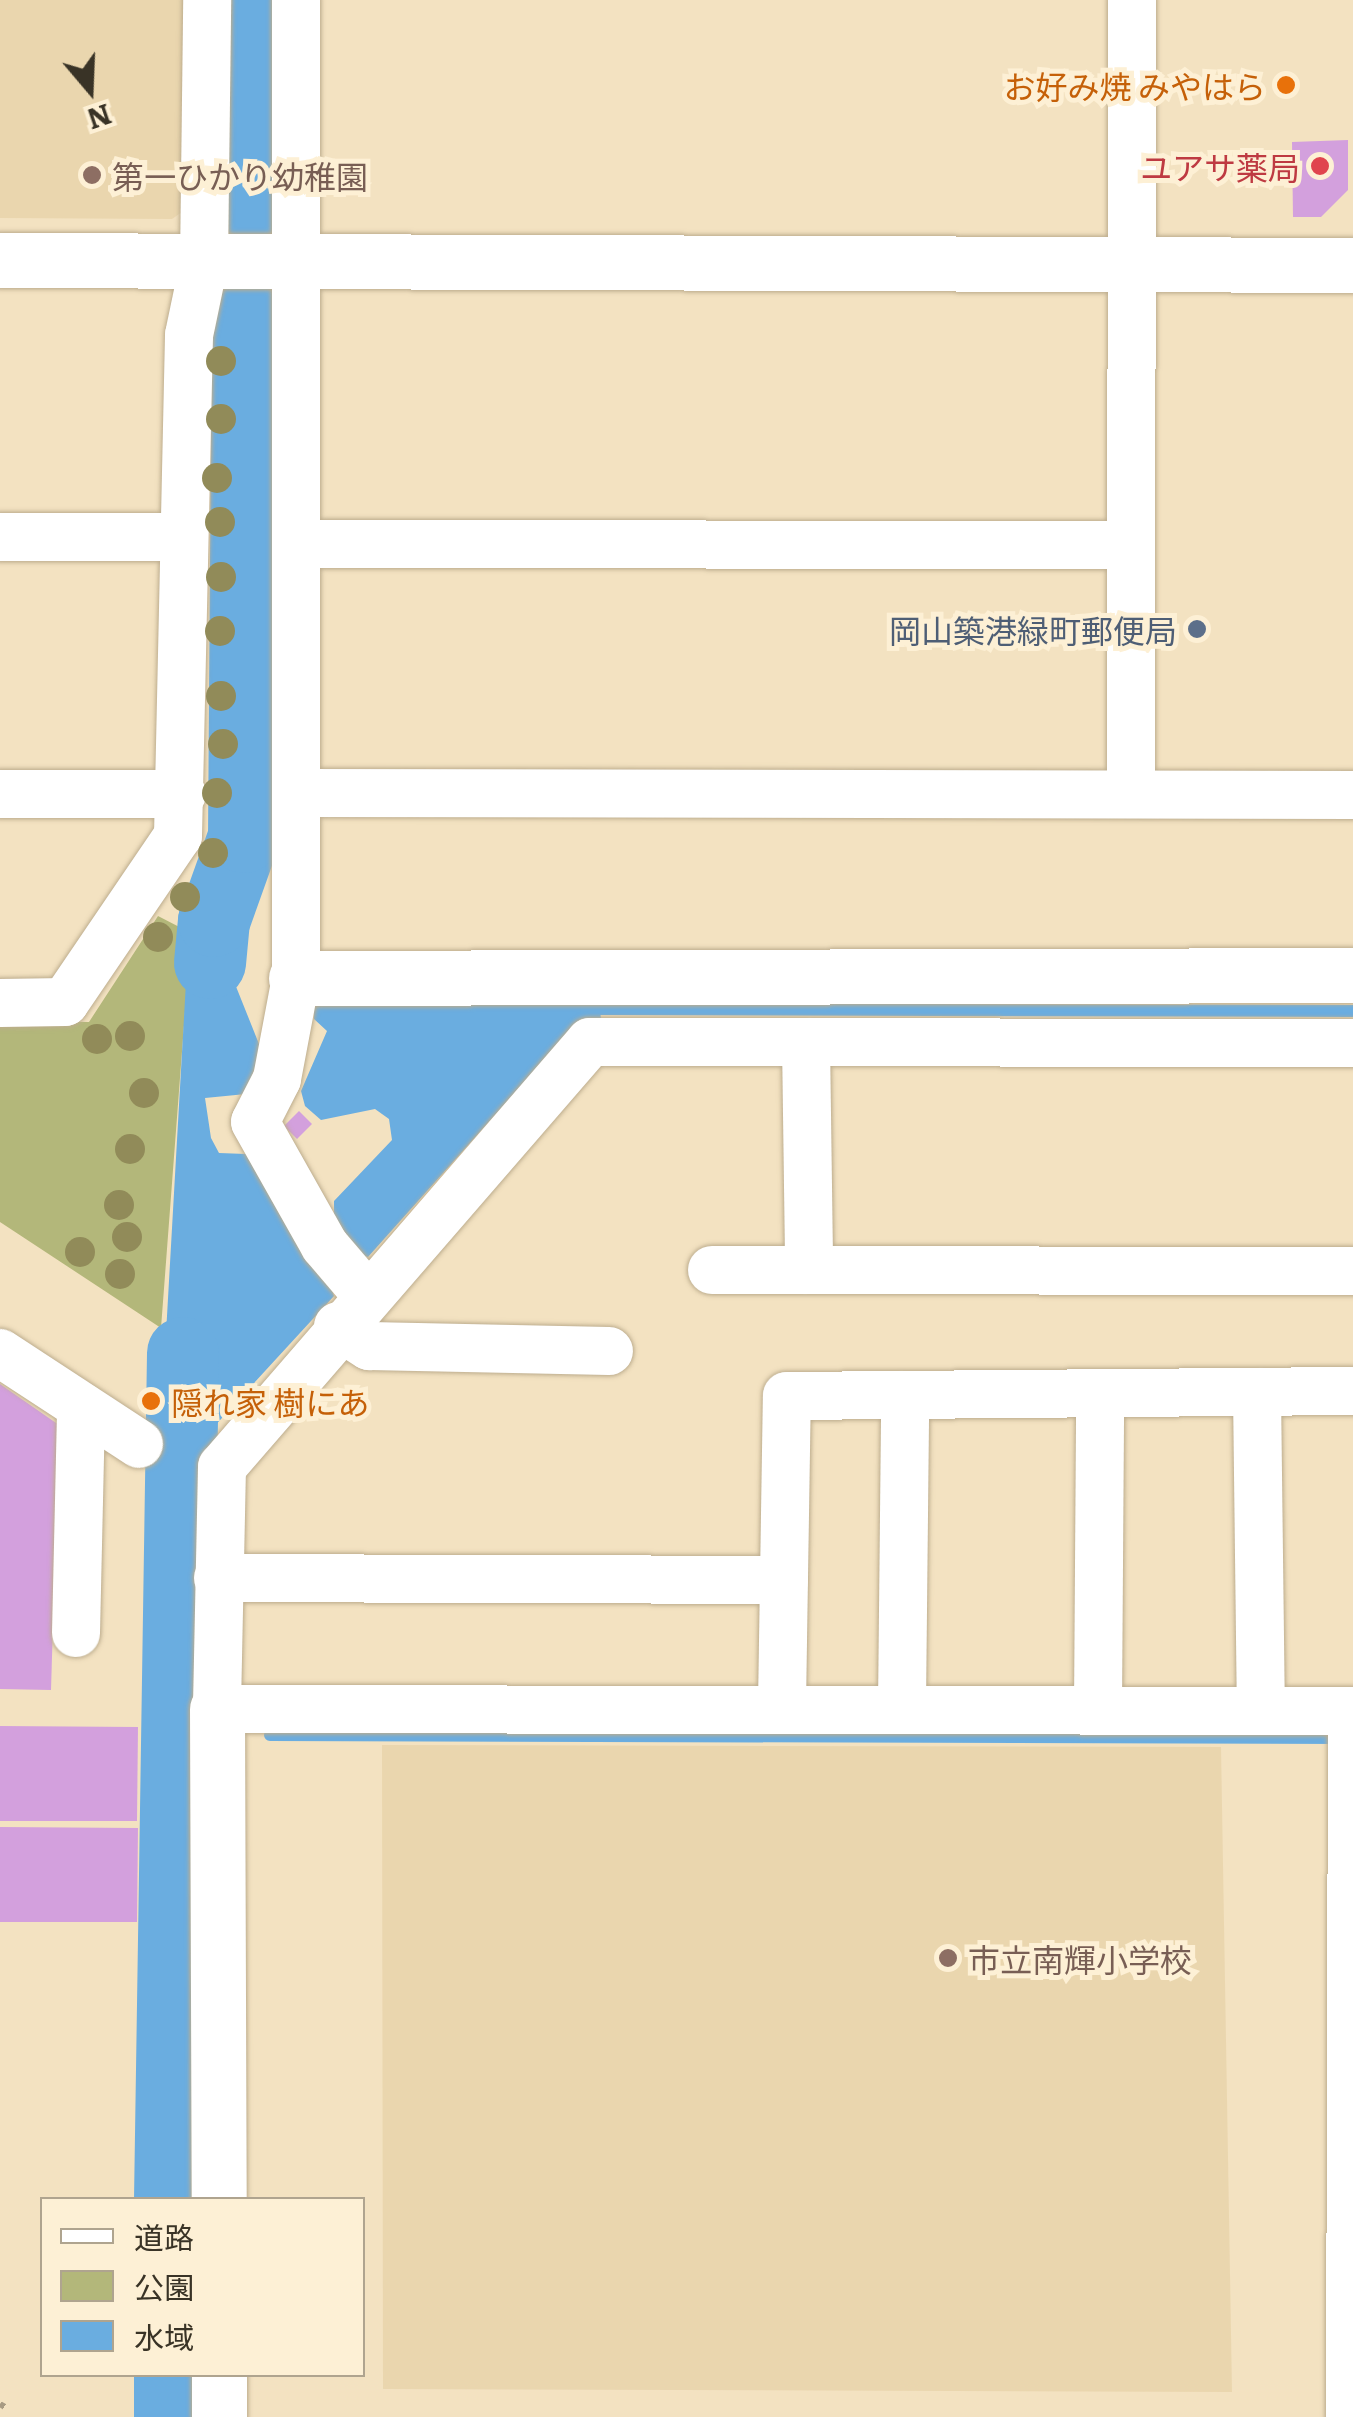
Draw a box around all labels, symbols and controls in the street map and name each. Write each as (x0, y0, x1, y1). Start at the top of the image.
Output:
north arrow (40, 40, 140, 140)
place label: お好み焼 みやはら (1004, 66, 1266, 104)
marker: お好み焼 みやはら (1275, 74, 1297, 96)
text: N (82, 95, 118, 142)
place label: ユアサ薬局 (1140, 147, 1300, 185)
marker: ユアサ薬局 (1309, 155, 1331, 177)
place label: 第一ひかり幼稚園 (112, 156, 368, 194)
marker: 第一ひかり幼稚園 (81, 164, 103, 186)
place label: 岡山築港緑町郵便局 (889, 610, 1177, 648)
marker: 岡山築港緑町郵便局 (1186, 618, 1208, 640)
place label: 隠れ家 樹にあ (171, 1382, 369, 1420)
marker: 隠れ家 樹にあ (140, 1390, 162, 1412)
place label: 市立南輝小学校 (968, 1939, 1192, 1977)
marker: 市立南輝小学校 (937, 1947, 959, 1969)
legend (40, 2197, 365, 2377)
text: 道路 (134, 2214, 194, 2258)
text: 公園 (134, 2264, 194, 2308)
text: 水域 (134, 2314, 194, 2358)

